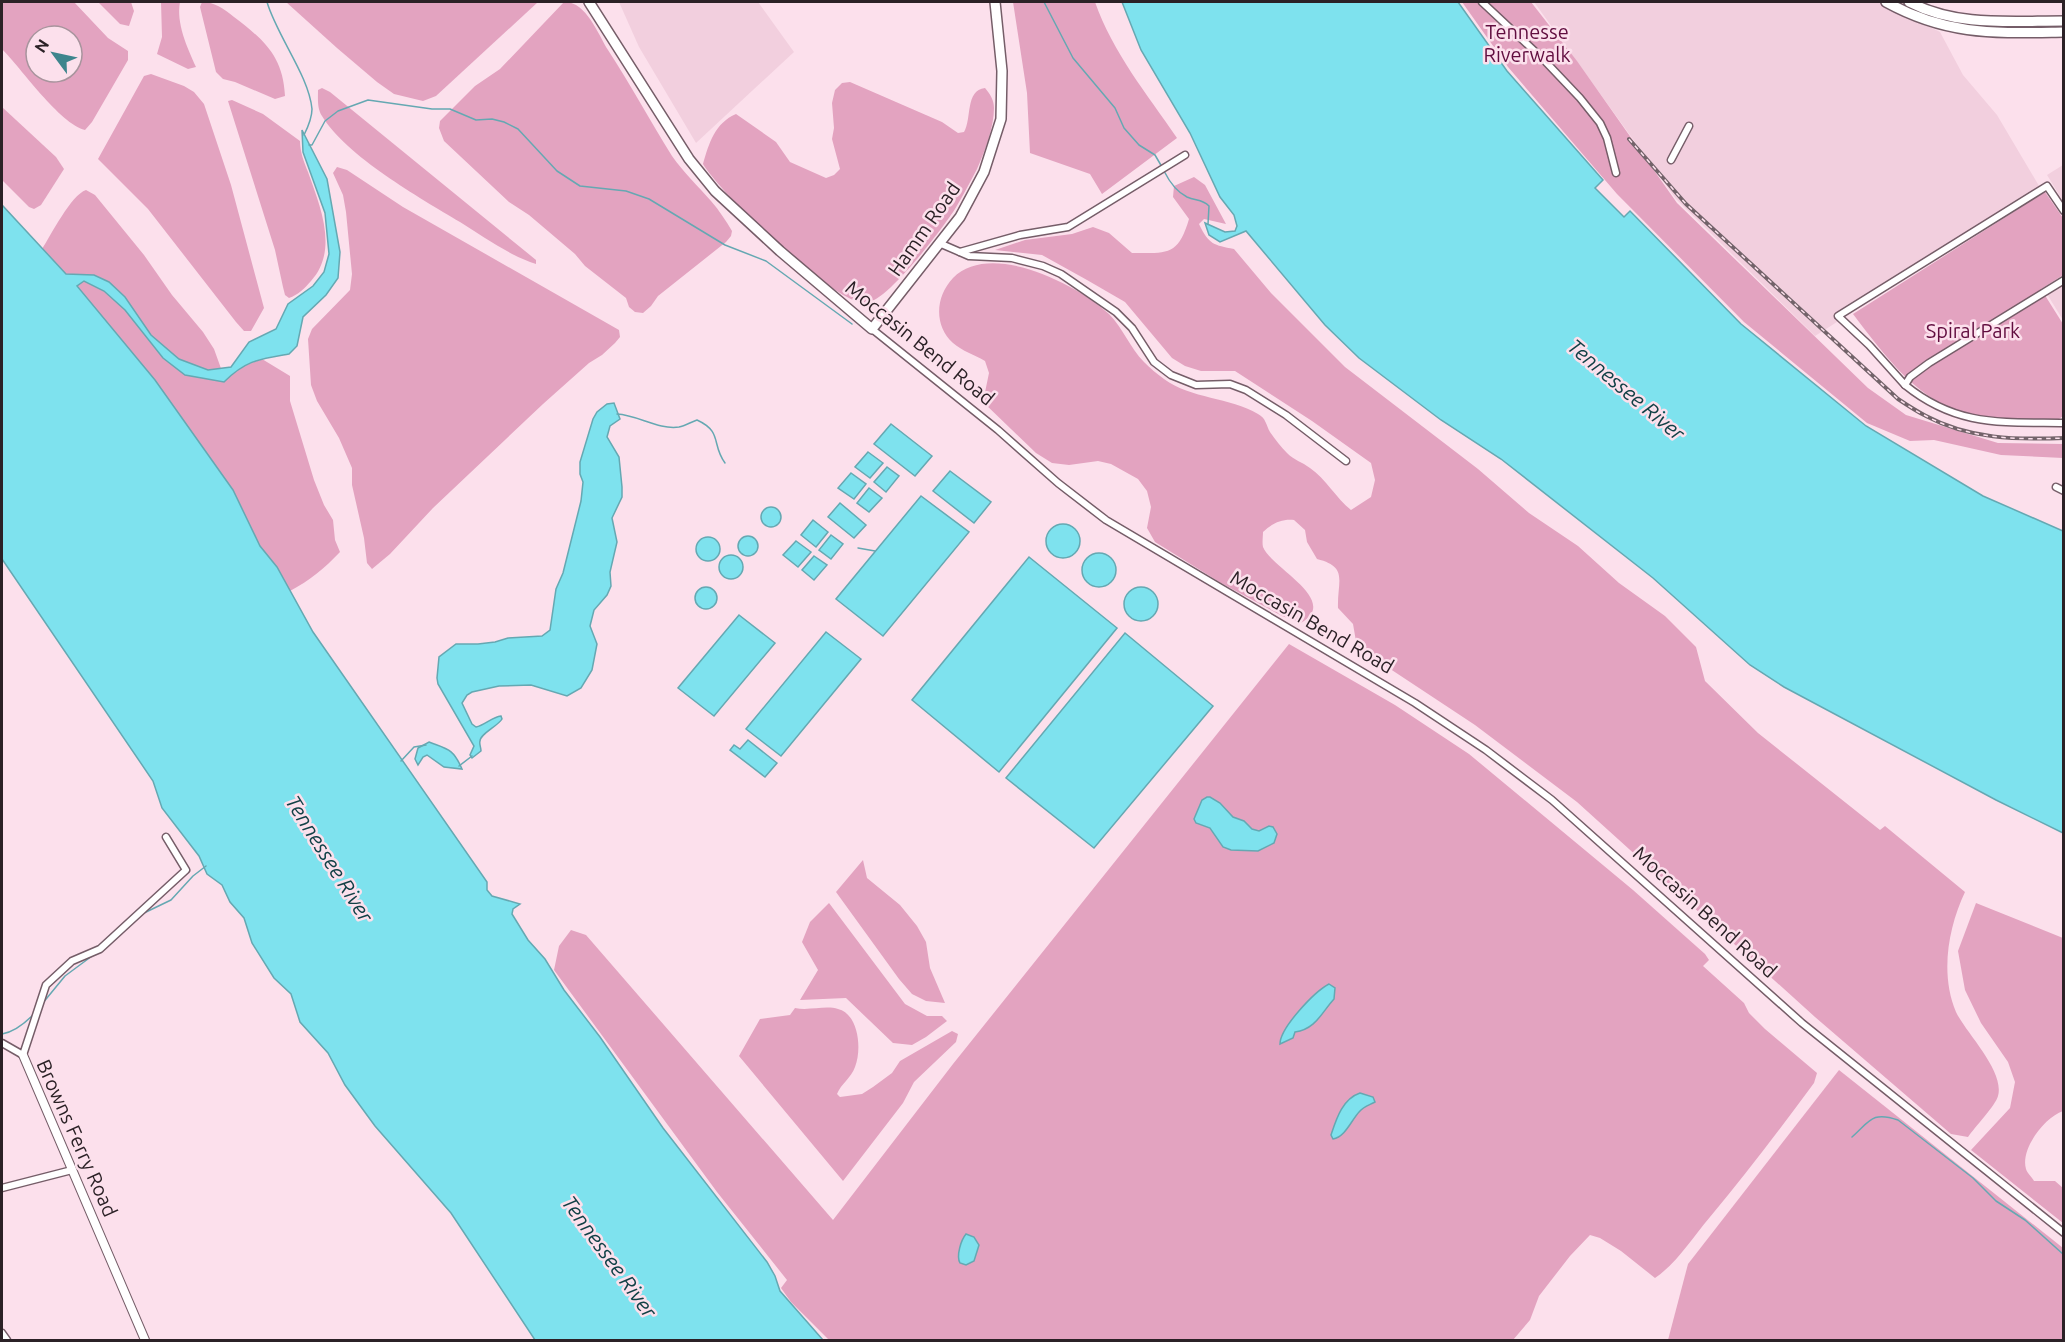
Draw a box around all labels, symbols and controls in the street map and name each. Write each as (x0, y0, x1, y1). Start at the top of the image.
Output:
park label: Tennesse Riverwalk (1483, 20, 1571, 66)
north arrow (24, 24, 84, 84)
text: N (31, 36, 52, 56)
street label: Hamm Road (883, 177, 964, 280)
street label: Moccasin Bend Road (841, 275, 999, 410)
park label: Spiral Park (1926, 319, 2020, 342)
water label: Tennessee River (1563, 333, 1691, 446)
street label: Moccasin Bend Road (1226, 565, 1398, 678)
water label: Tennessee River (281, 791, 379, 927)
street label: Moccasin Bend Road (1629, 841, 1782, 982)
street label: Browns Ferry Road (32, 1056, 122, 1220)
water label: Tennessee River (558, 1191, 663, 1323)

